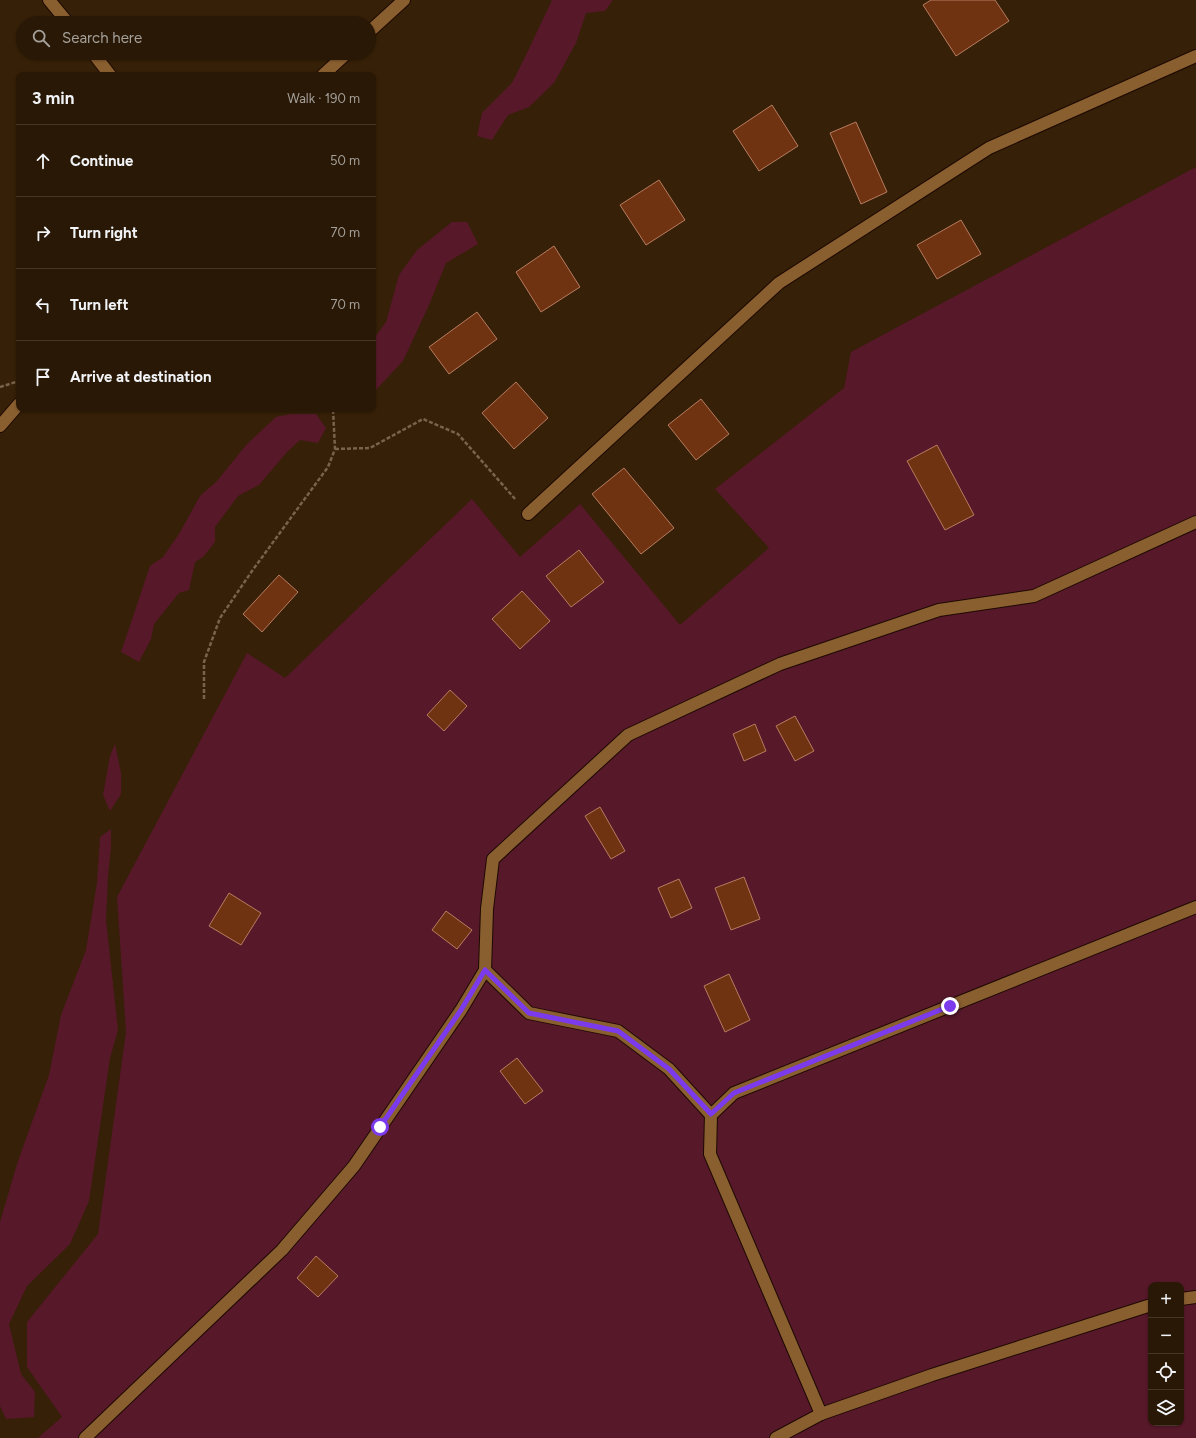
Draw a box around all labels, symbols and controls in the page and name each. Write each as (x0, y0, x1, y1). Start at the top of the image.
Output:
search box (16, 16, 376, 60)
icon: search (30, 27, 52, 49)
text: Search here (62, 29, 142, 47)
text: 3 min (32, 88, 74, 108)
text: Walk · 190 m (287, 91, 360, 106)
icon: ahead (32, 150, 54, 172)
text: Continue (70, 152, 133, 170)
text: 50 m (330, 153, 360, 168)
icon: right (32, 222, 54, 244)
text: Turn right (70, 224, 138, 242)
text: 70 m (330, 225, 360, 240)
icon: left (32, 294, 54, 316)
text: Turn left (70, 296, 128, 314)
text: 70 m (330, 297, 360, 312)
icon: arrive (32, 366, 54, 388)
text: Arrive at destination (70, 368, 211, 386)
route end (941, 997, 959, 1015)
route start (371, 1118, 389, 1136)
map controls (1148, 1282, 1184, 1426)
button: + (1148, 1282, 1184, 1318)
button: − (1148, 1318, 1184, 1354)
button: locate (1148, 1354, 1184, 1390)
button: layers (1148, 1390, 1184, 1426)

